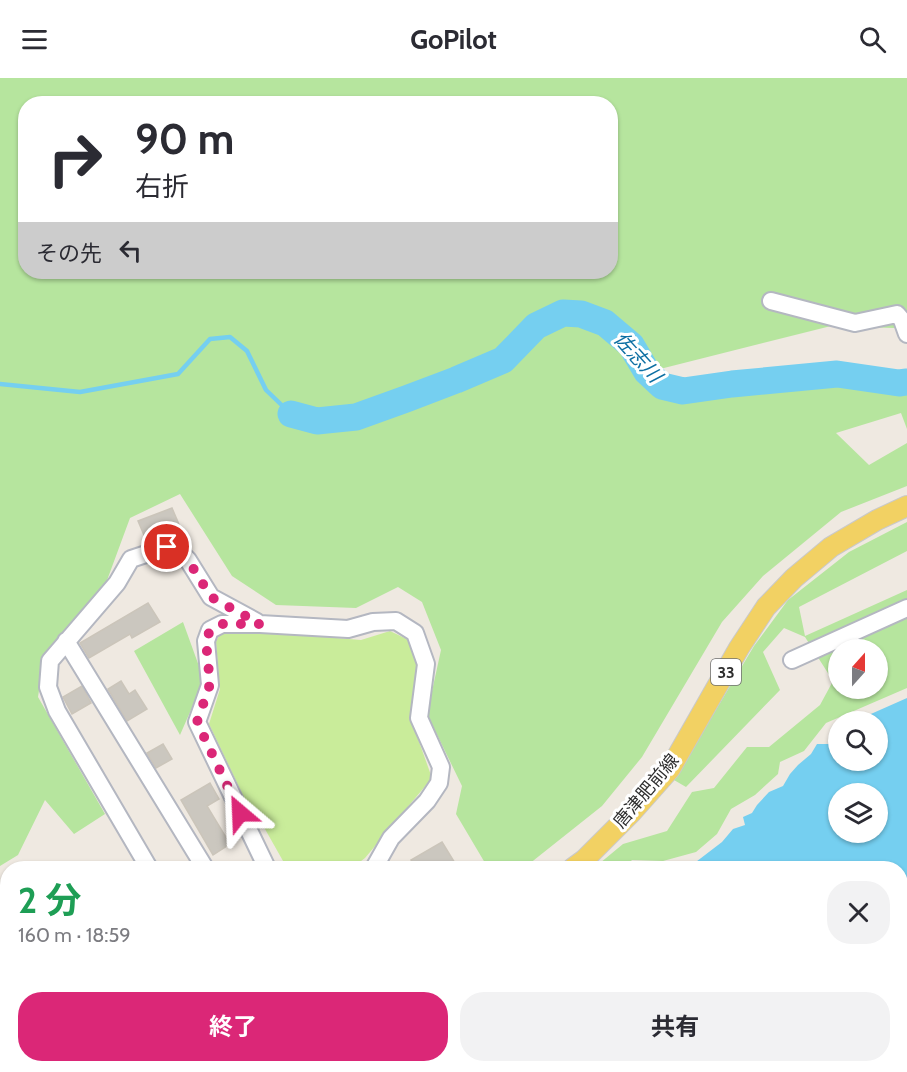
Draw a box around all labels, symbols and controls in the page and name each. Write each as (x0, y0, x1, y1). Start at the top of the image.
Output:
icon: menu (18, 23, 51, 56)
text: GoPilot (410, 23, 497, 56)
icon: search (856, 23, 889, 56)
text: 90 m (135, 113, 234, 165)
icon: right (36, 120, 114, 198)
text: 右折 (135, 170, 189, 203)
icon: left (114, 234, 147, 267)
text: その先 (36, 240, 102, 267)
water label: 佐志川 (609, 327, 668, 389)
pin (141, 521, 192, 572)
icon: arrive (150, 530, 183, 563)
north arrow (828, 639, 888, 699)
map controls (828, 639, 888, 843)
road number: 33 (711, 659, 741, 685)
button: search (828, 711, 888, 771)
street label: 唐津肥前線 (609, 749, 683, 833)
position arrow (208, 781, 272, 845)
button: layers (828, 783, 888, 843)
text: 2 分 (18, 878, 81, 922)
button: close (827, 881, 890, 944)
text: 160 m · 18:59 (18, 923, 131, 947)
button: 終了 (18, 992, 448, 1061)
button: 共有 (460, 992, 890, 1061)

